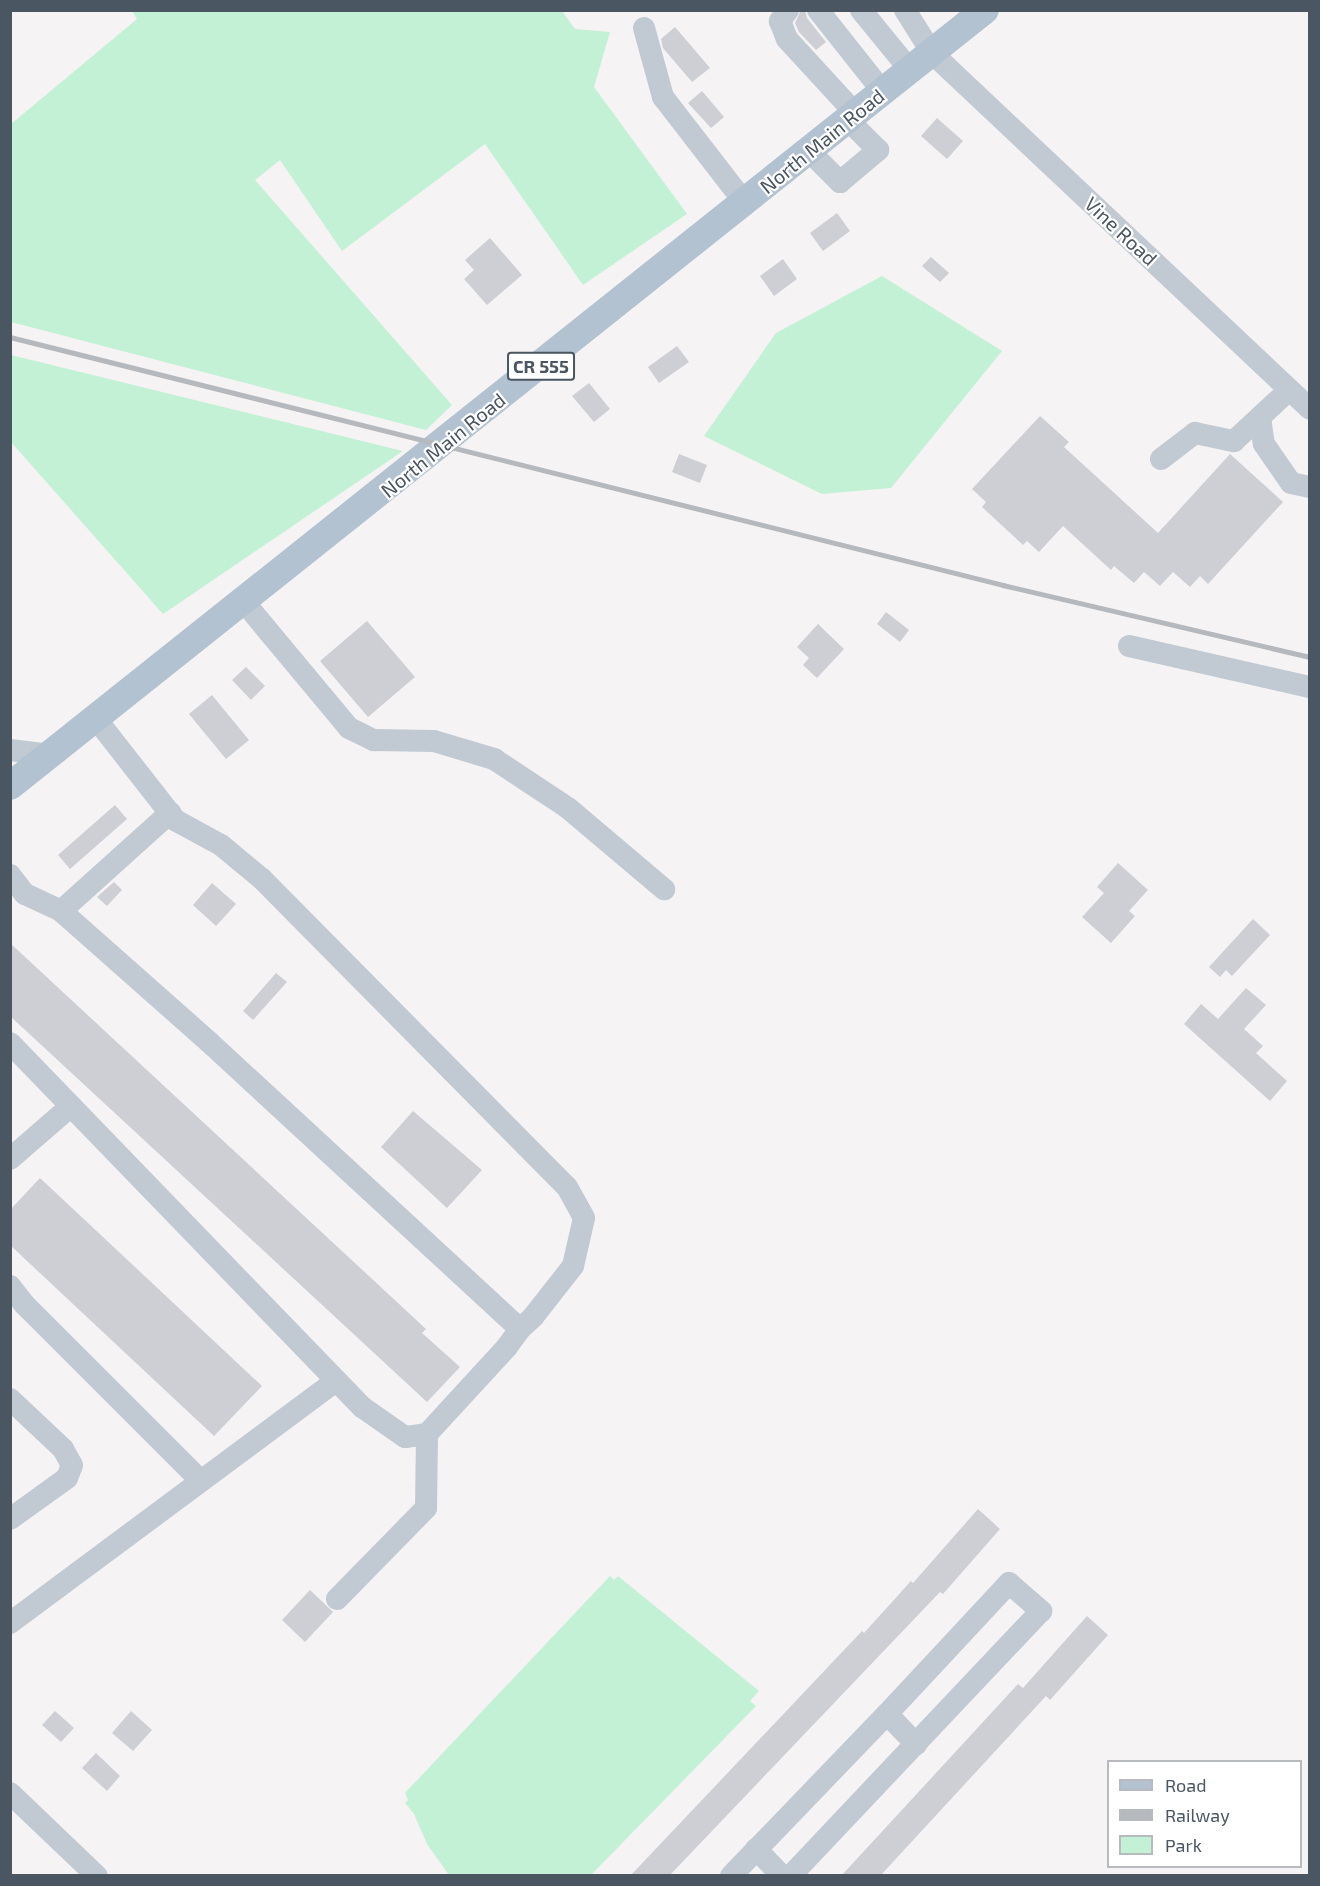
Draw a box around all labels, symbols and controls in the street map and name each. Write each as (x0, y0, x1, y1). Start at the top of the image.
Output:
street label: North Main Road (755, 84, 889, 198)
street label: Vine Road (1080, 192, 1162, 270)
road number: CR 555 (506, 351, 576, 381)
street label: North Main Road (376, 388, 510, 502)
legend (1107, 1760, 1302, 1868)
text: Road (1165, 1774, 1206, 1796)
text: Railway (1165, 1804, 1230, 1826)
text: Park (1165, 1834, 1202, 1856)

